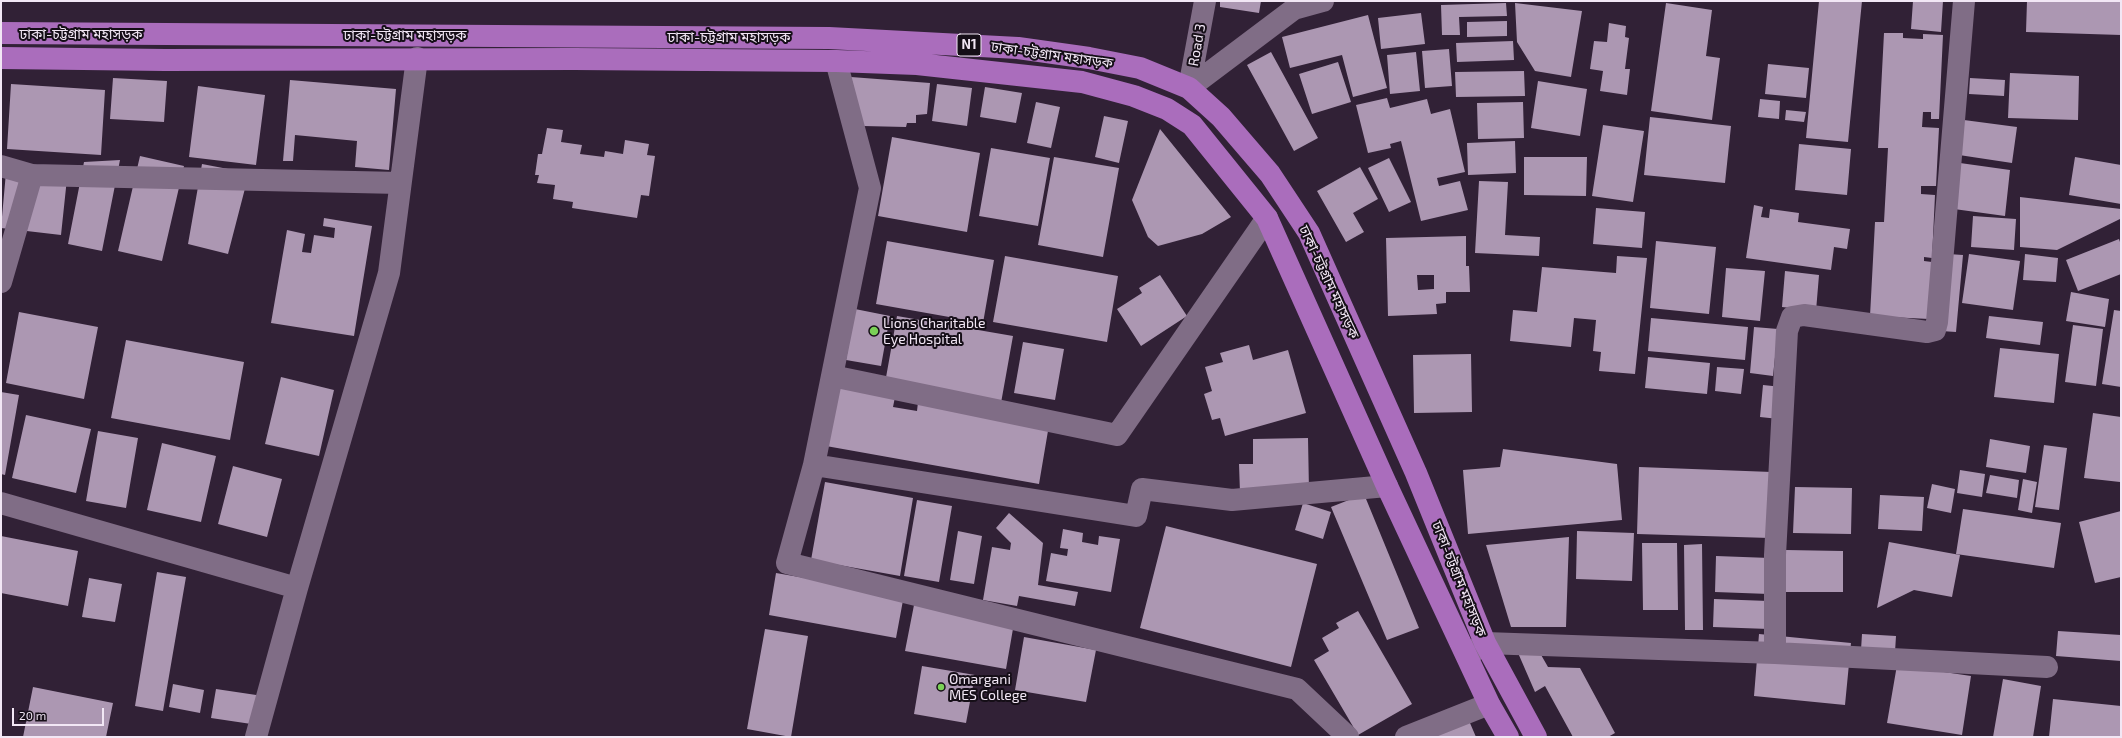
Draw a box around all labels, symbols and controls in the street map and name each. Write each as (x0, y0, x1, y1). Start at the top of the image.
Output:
street label: Road 3 (1185, 22, 1209, 68)
street label: ঢাকা-চট্টগ্রাম মহাসড়ক (20, 26, 142, 42)
street label: ঢাকা-চট্টগ্রাম মহাসড়ক (344, 27, 466, 43)
street label: ঢাকা-চট্টগ্রাম মহাসড়ক (668, 29, 790, 45)
road number: N1 (957, 34, 981, 56)
street label: ঢাকা-চট্টগ্রাম মহাসড়ক (990, 38, 1114, 72)
street label: ঢাকা-চট্টগ্রাম মহাসড়ক (1295, 223, 1363, 341)
place label: Lions Charitable Eye Hospital (883, 315, 986, 348)
marker: Lions Charitable Eye Hospital (868, 325, 880, 337)
street label: ঢাকা-চট্টগ্রাম মহাসড়ক (1428, 519, 1490, 639)
place label: Omargani MES College (949, 671, 1027, 704)
marker: Omargani MES College (936, 682, 946, 692)
scale bar (14, 700, 106, 726)
text: 20 m (19, 708, 46, 722)

